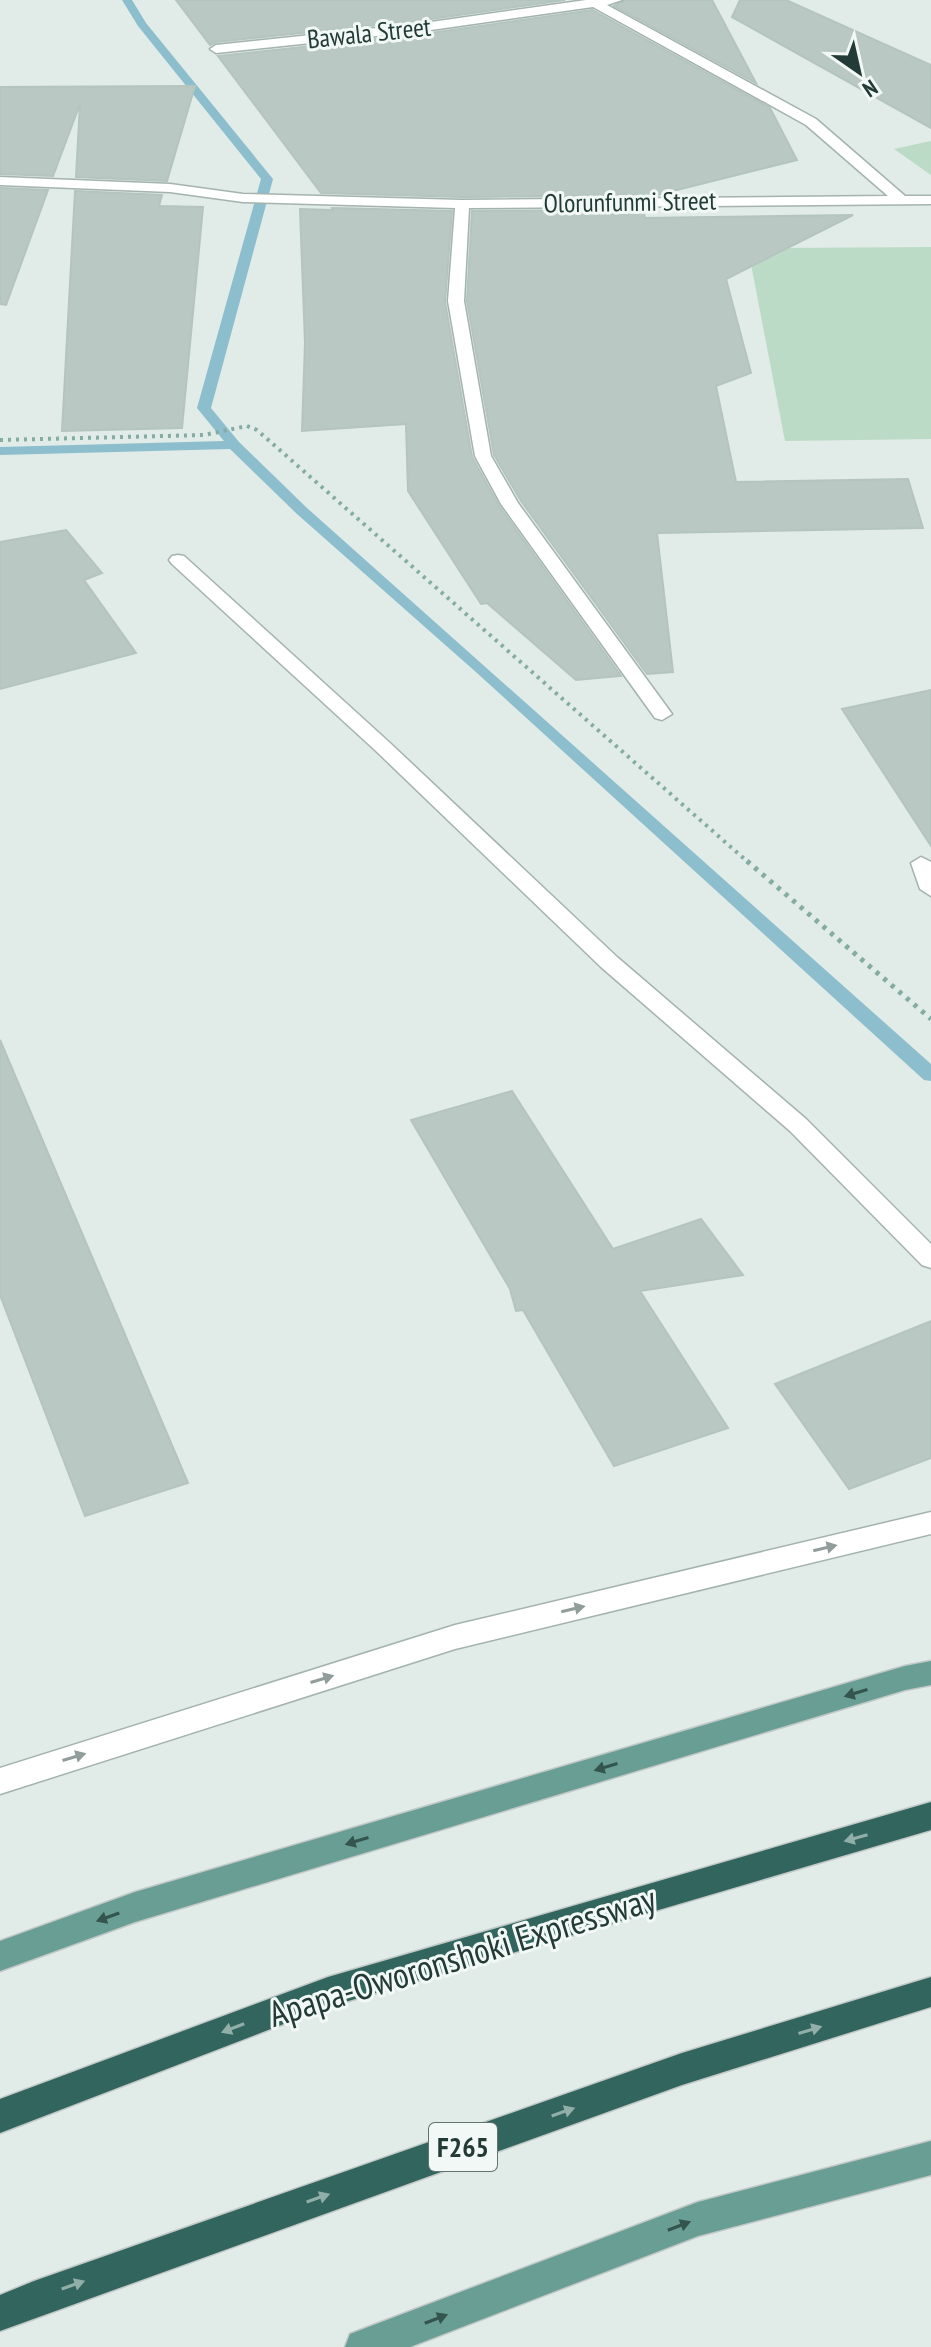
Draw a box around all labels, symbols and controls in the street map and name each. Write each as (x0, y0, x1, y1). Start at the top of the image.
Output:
street label: Bawala Street (305, 10, 432, 55)
north arrow (819, 32, 899, 112)
text: N (857, 74, 883, 104)
street label: Olorunfunmi Street (543, 183, 717, 220)
one-way arrow (813, 1541, 838, 1554)
one-way arrow (560, 1602, 585, 1615)
one-way arrow (311, 1672, 335, 1685)
one-way arrow (843, 1687, 867, 1700)
one-way arrow (63, 1750, 87, 1763)
one-way arrow (594, 1761, 618, 1774)
one-way arrow (844, 1832, 868, 1845)
one-way arrow (345, 1835, 369, 1848)
street label: Apapa-Oworonshoki Expressway (263, 1874, 661, 2037)
one-way arrow (96, 1911, 120, 1923)
one-way arrow (221, 2022, 245, 2035)
one-way arrow (798, 2023, 822, 2036)
one-way arrow (551, 2105, 575, 2117)
road number: F265 (429, 2123, 497, 2171)
one-way arrow (306, 2192, 330, 2204)
one-way arrow (667, 2219, 691, 2232)
one-way arrow (61, 2278, 85, 2291)
one-way arrow (424, 2312, 448, 2325)

